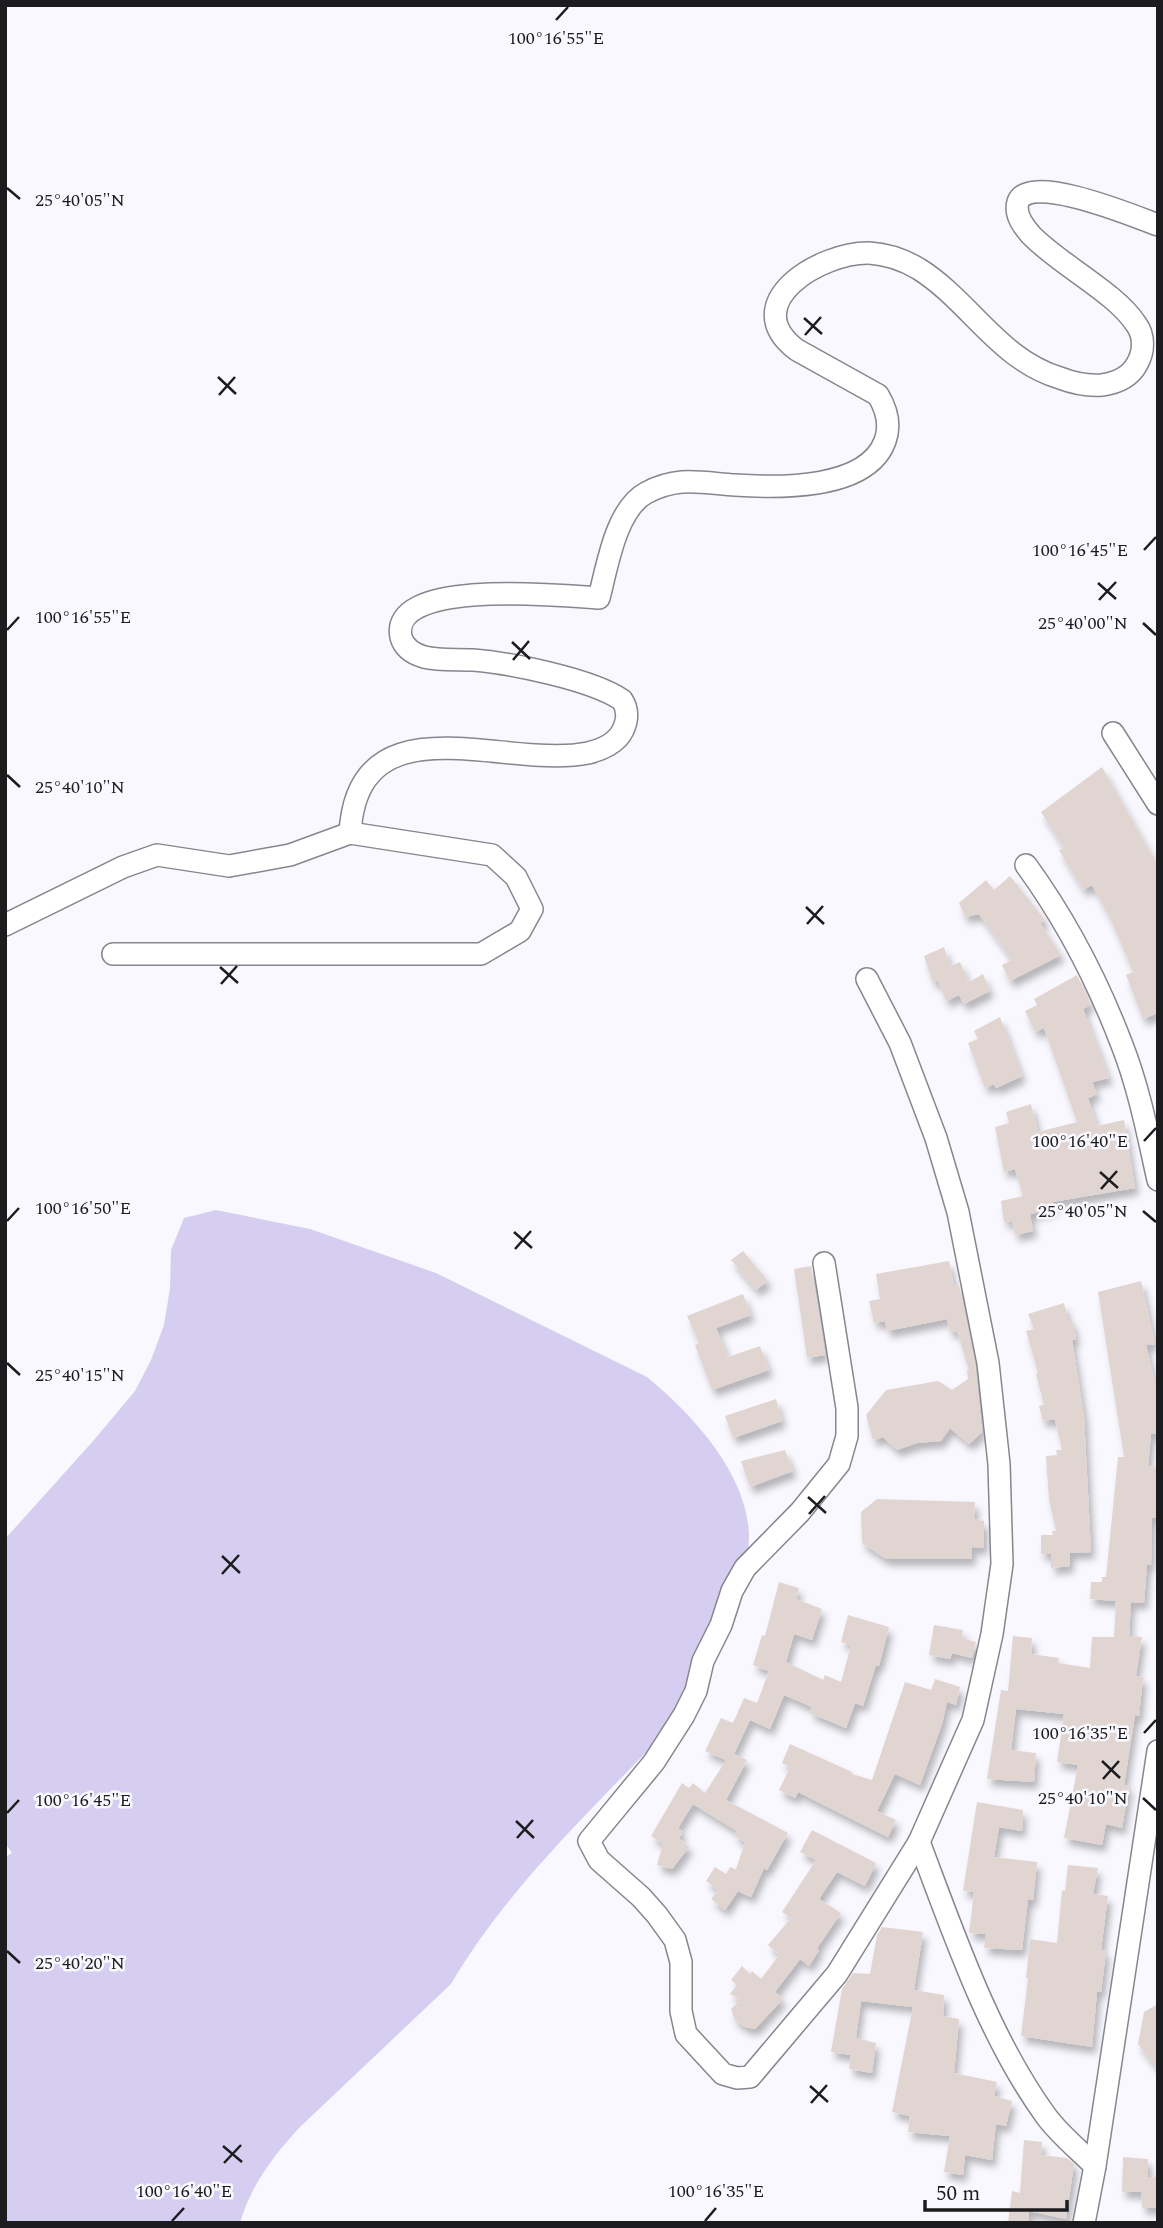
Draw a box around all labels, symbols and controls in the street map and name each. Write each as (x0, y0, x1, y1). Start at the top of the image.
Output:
text: 100°16'55"E (508, 25, 604, 52)
text: 25°40'05"N (35, 187, 125, 214)
text: 100°16'45"E (1032, 537, 1128, 564)
text: 100°16'55"E (35, 604, 131, 631)
text: 25°40'00"N (1038, 610, 1128, 637)
text: 25°40'10"N (35, 774, 125, 801)
text: 100°16'40"E (1032, 1128, 1128, 1155)
text: 100°16'50"E (35, 1195, 131, 1222)
text: 25°40'05"N (1038, 1198, 1128, 1225)
text: 25°40'15"N (35, 1362, 125, 1389)
text: 100°16'35"E (1032, 1720, 1128, 1747)
text: 25°40'10"N (1038, 1785, 1128, 1812)
text: 100°16'45"E (35, 1787, 131, 1814)
text: 25°40'20"N (35, 1950, 125, 1977)
scale bar (925, 2168, 1067, 2212)
text: 100°16'40"E (136, 2178, 232, 2205)
text: 100°16'35"E (668, 2178, 764, 2205)
text: 50 m (936, 2178, 980, 2210)

